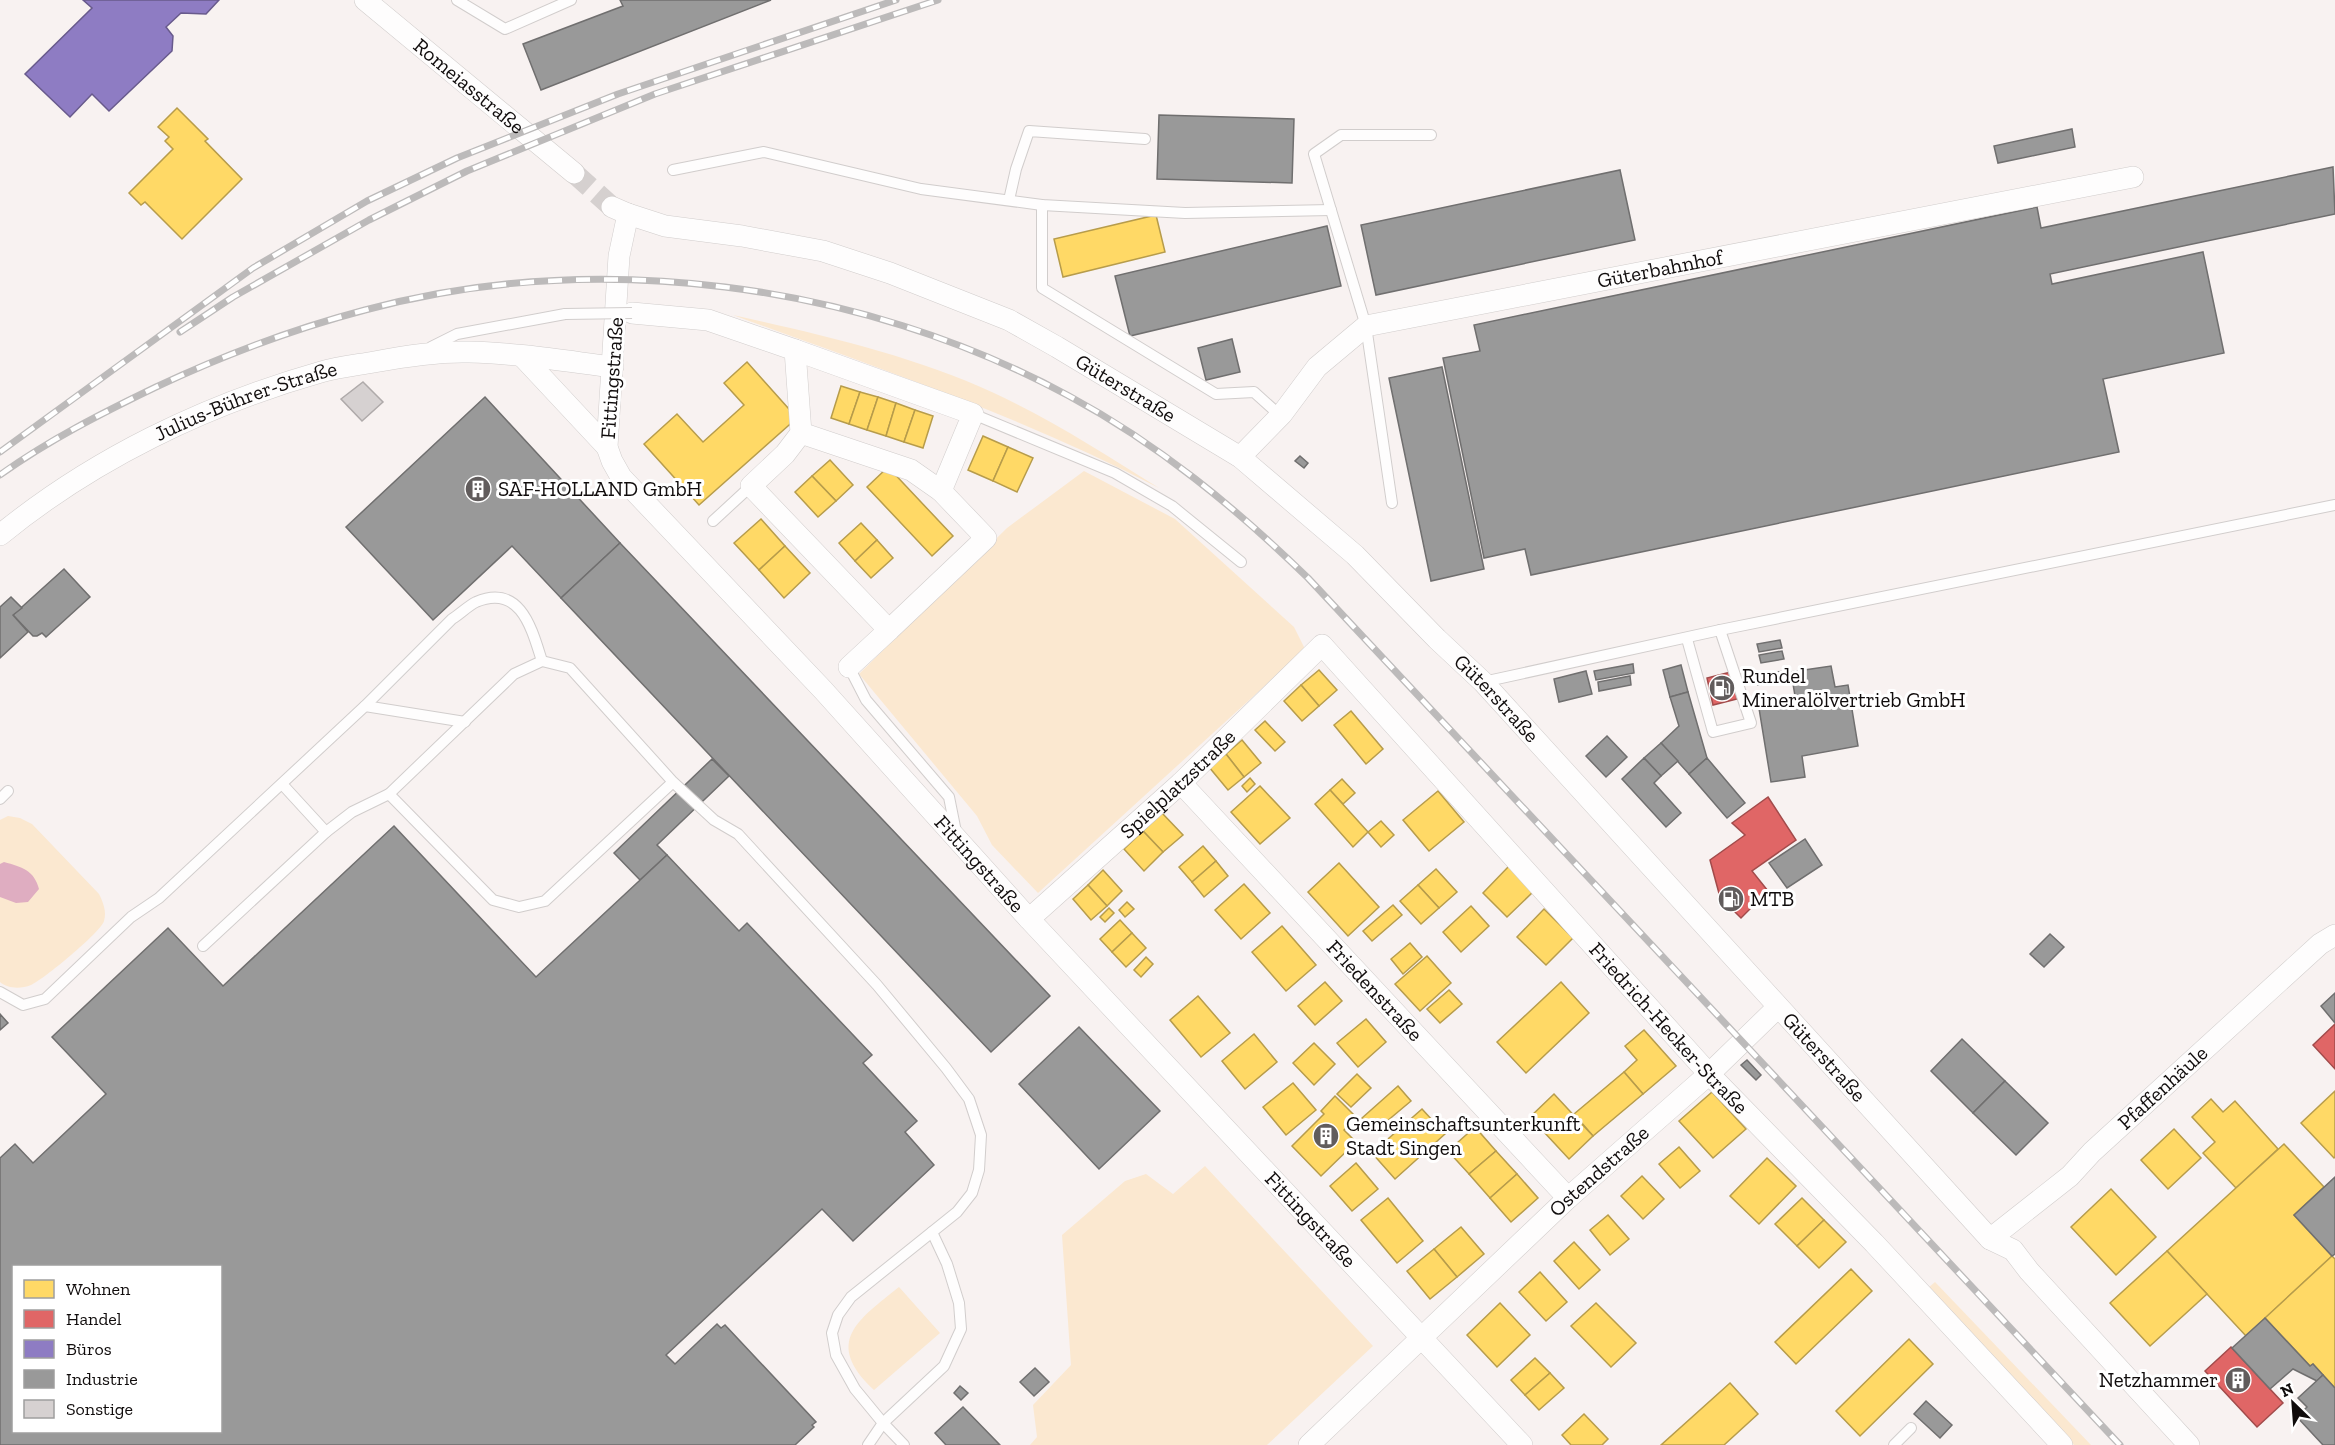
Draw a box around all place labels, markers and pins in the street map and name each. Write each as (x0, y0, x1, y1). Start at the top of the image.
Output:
building icon: SAF-HOLLAND GmbH (463, 474, 493, 504)
place label: SAF-HOLLAND GmbH (498, 476, 702, 501)
place label: Rundel Mineralölvertrieb GmbH (1742, 663, 1966, 712)
fuel station icon: Rundel Mineralölvertrieb GmbH (1707, 673, 1737, 703)
fuel station icon: MTB (1716, 884, 1746, 914)
place label: MTB (1750, 886, 1794, 911)
place label: Gemeinschaftsunterkunft Stadt Singen (1346, 1111, 1580, 1160)
building icon: Gemeinschaftsunterkunft Stadt Singen (1311, 1121, 1341, 1151)
building icon: Netzhammer (2223, 1365, 2253, 1395)
place label: Netzhammer (2099, 1367, 2218, 1392)

